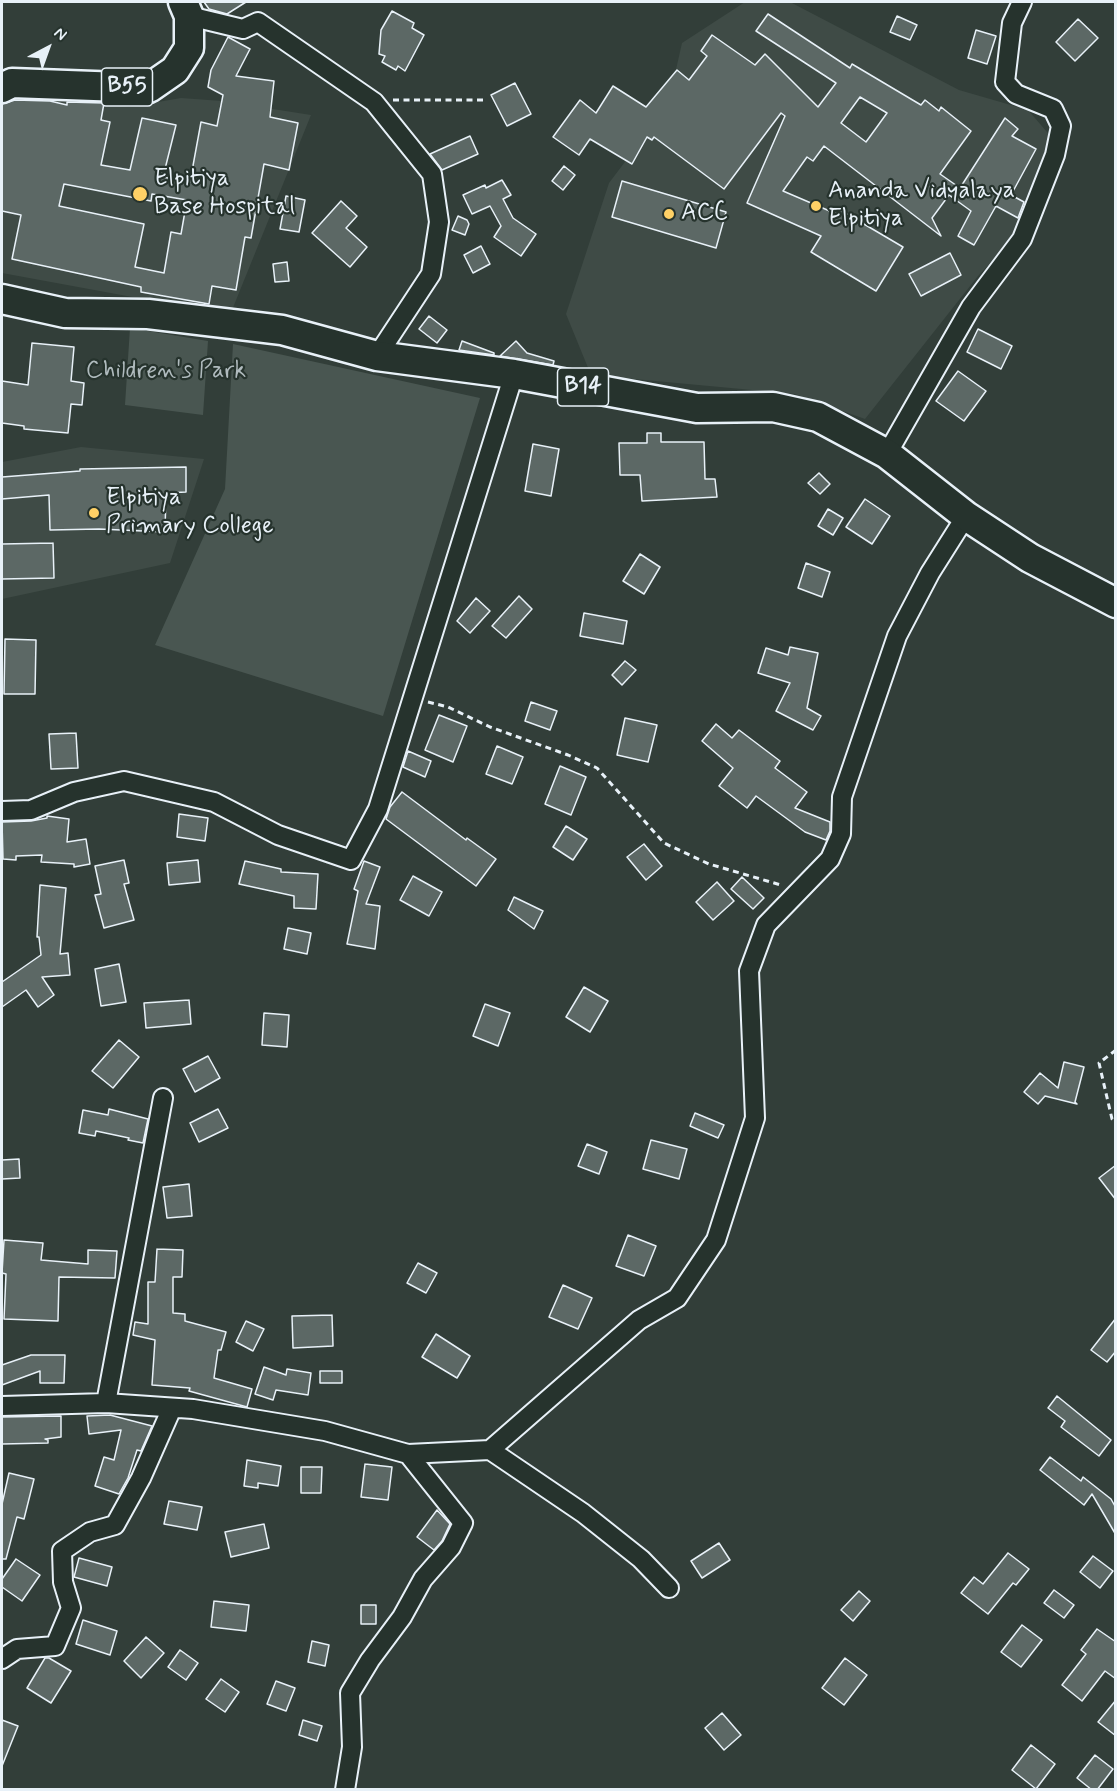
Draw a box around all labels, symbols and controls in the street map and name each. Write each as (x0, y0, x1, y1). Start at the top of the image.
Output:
north arrow (18, 18, 78, 78)
text: N (49, 23, 71, 45)
road number: B55 (102, 68, 152, 106)
place label: Elpitiya Base Hospital (154, 166, 295, 222)
place label: Ananda Vidyalaya Elpitiya (828, 178, 1015, 234)
marker: Elpitiya Base Hospital (131, 185, 149, 203)
marker: Ananda Vidyalaya Elpitiya (809, 199, 823, 213)
place label: ACC (681, 200, 728, 228)
marker: ACC (662, 207, 676, 221)
park label: Children's Park (86, 358, 246, 386)
road number: B14 (558, 368, 608, 406)
place label: Elpitiya Primary College (106, 485, 274, 541)
marker: Elpitiya Primary College (87, 506, 101, 520)

